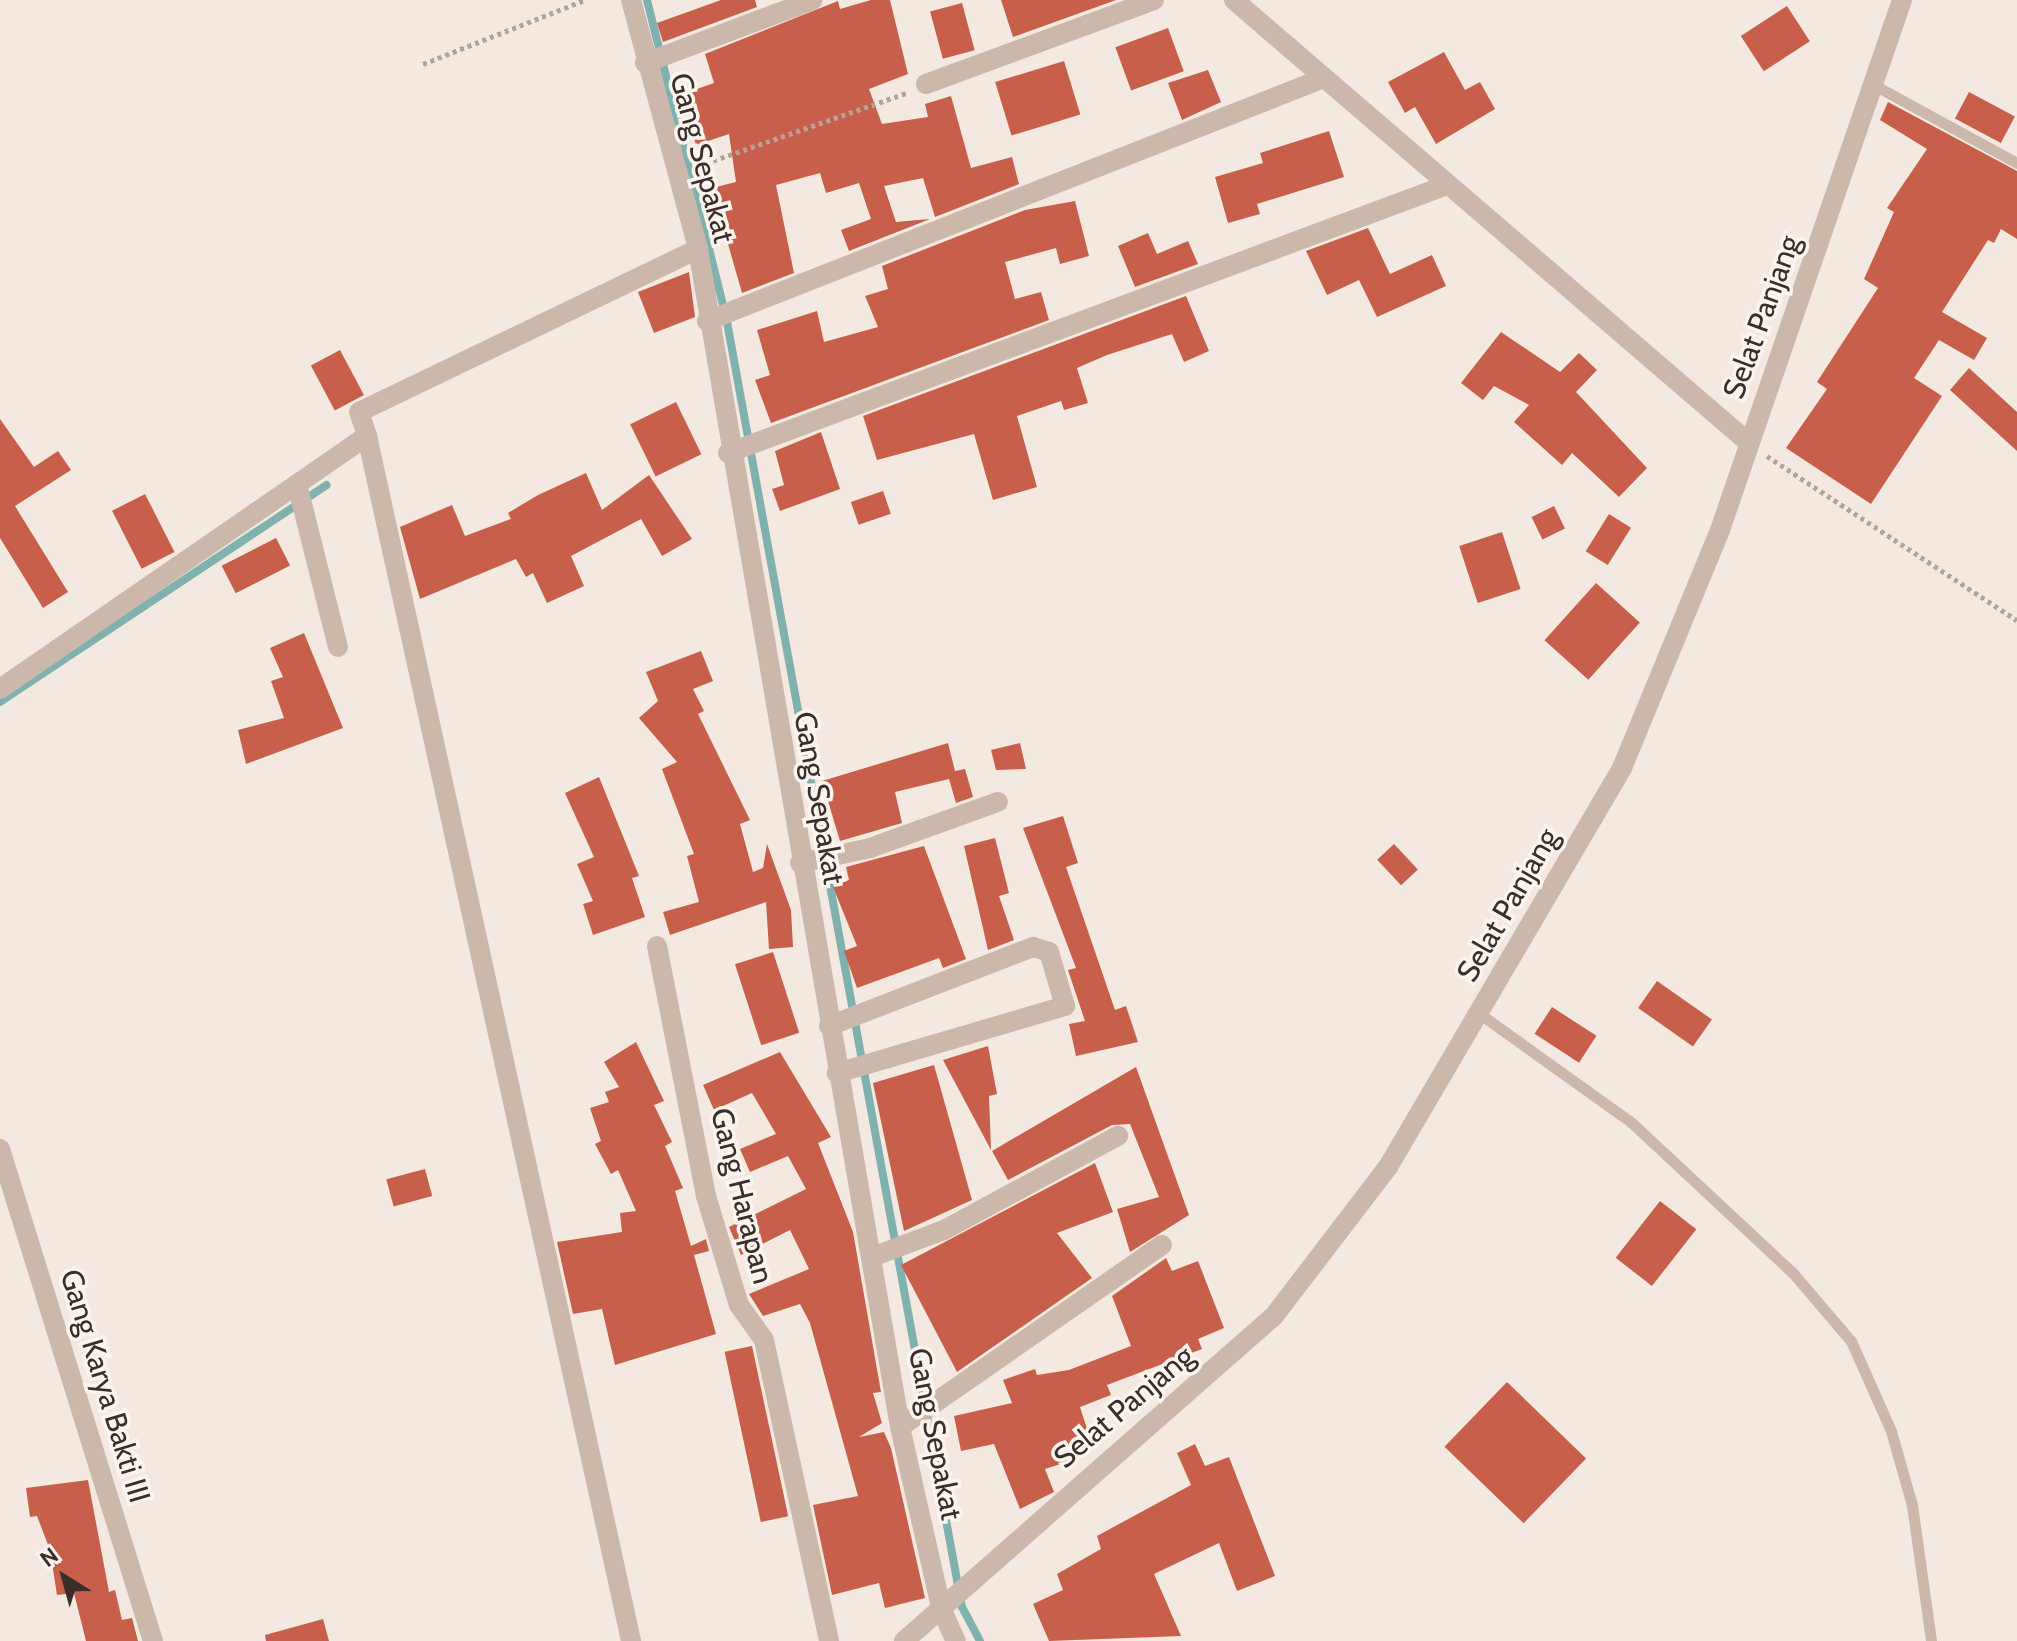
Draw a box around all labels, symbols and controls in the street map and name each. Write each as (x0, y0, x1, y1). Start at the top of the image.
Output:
street label: Gang Sepakat (662, 69, 742, 247)
street label: Selat Panjang (1716, 230, 1808, 404)
street label: Gang Sepakat (786, 709, 852, 887)
street label: Selat Panjang (1450, 822, 1566, 988)
street label: Gang Harapan (703, 1104, 781, 1288)
street label: Gang Karya Bakti III (52, 1265, 158, 1507)
street label: Selat Panjang (1047, 1338, 1201, 1476)
street label: Gang Sepakat (901, 1345, 969, 1523)
north arrow (24, 1537, 104, 1617)
text: N (35, 1542, 64, 1573)

